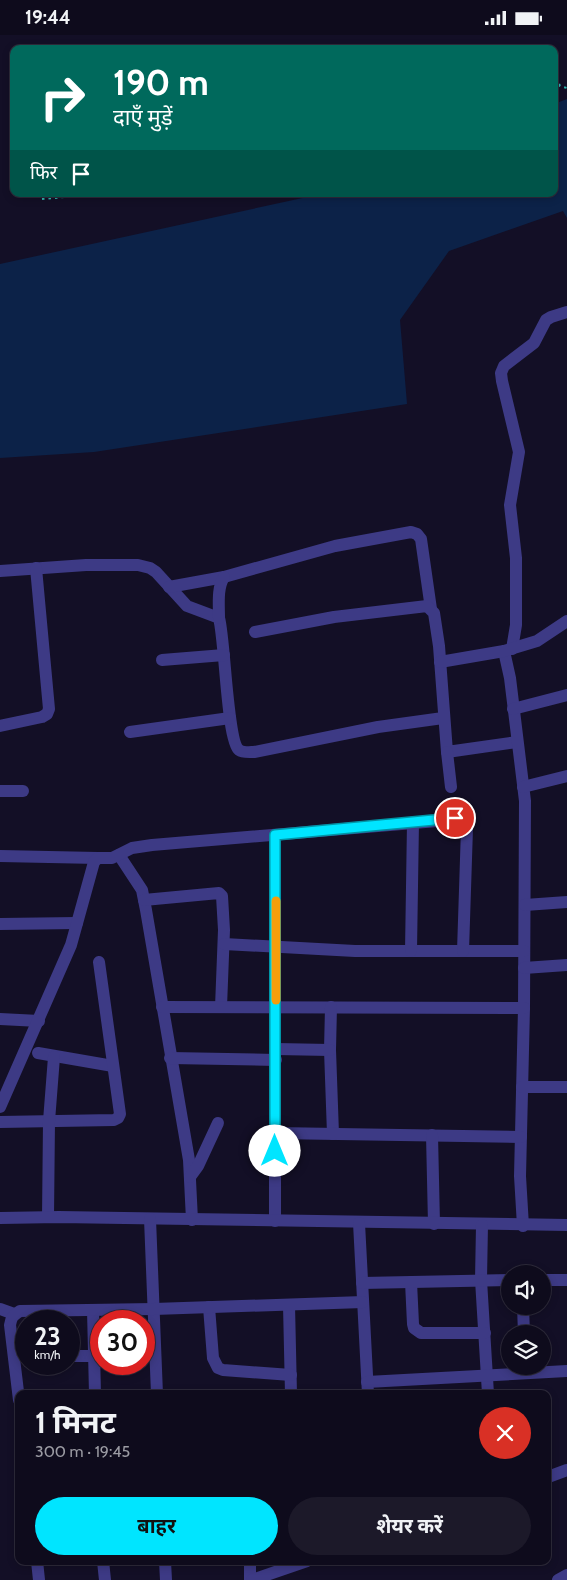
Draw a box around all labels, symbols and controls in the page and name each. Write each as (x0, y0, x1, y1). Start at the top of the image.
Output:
text: 19:44 (25, 6, 71, 29)
text: 190 m (113, 61, 209, 104)
icon: right (30, 65, 95, 130)
text: दाएँ मुड़ें (113, 104, 172, 131)
icon: arrive (67, 160, 95, 188)
text: फिर (30, 161, 57, 184)
pin (434, 797, 476, 839)
icon: arrive (441, 804, 469, 832)
position arrow (248, 1124, 300, 1176)
map controls (501, 1265, 551, 1375)
button: sound (501, 1265, 551, 1315)
speed limit sign: 30 (90, 1310, 155, 1375)
text: 23 (34, 1321, 61, 1351)
button: layers (501, 1325, 551, 1375)
text: km/h (34, 1347, 61, 1362)
text: 1 मिनट (35, 1404, 116, 1441)
button: close (479, 1407, 531, 1459)
text: 300 m · 19:45 (35, 1442, 130, 1461)
button: बाहर (35, 1497, 278, 1555)
button: शेयर करें (288, 1497, 531, 1555)

